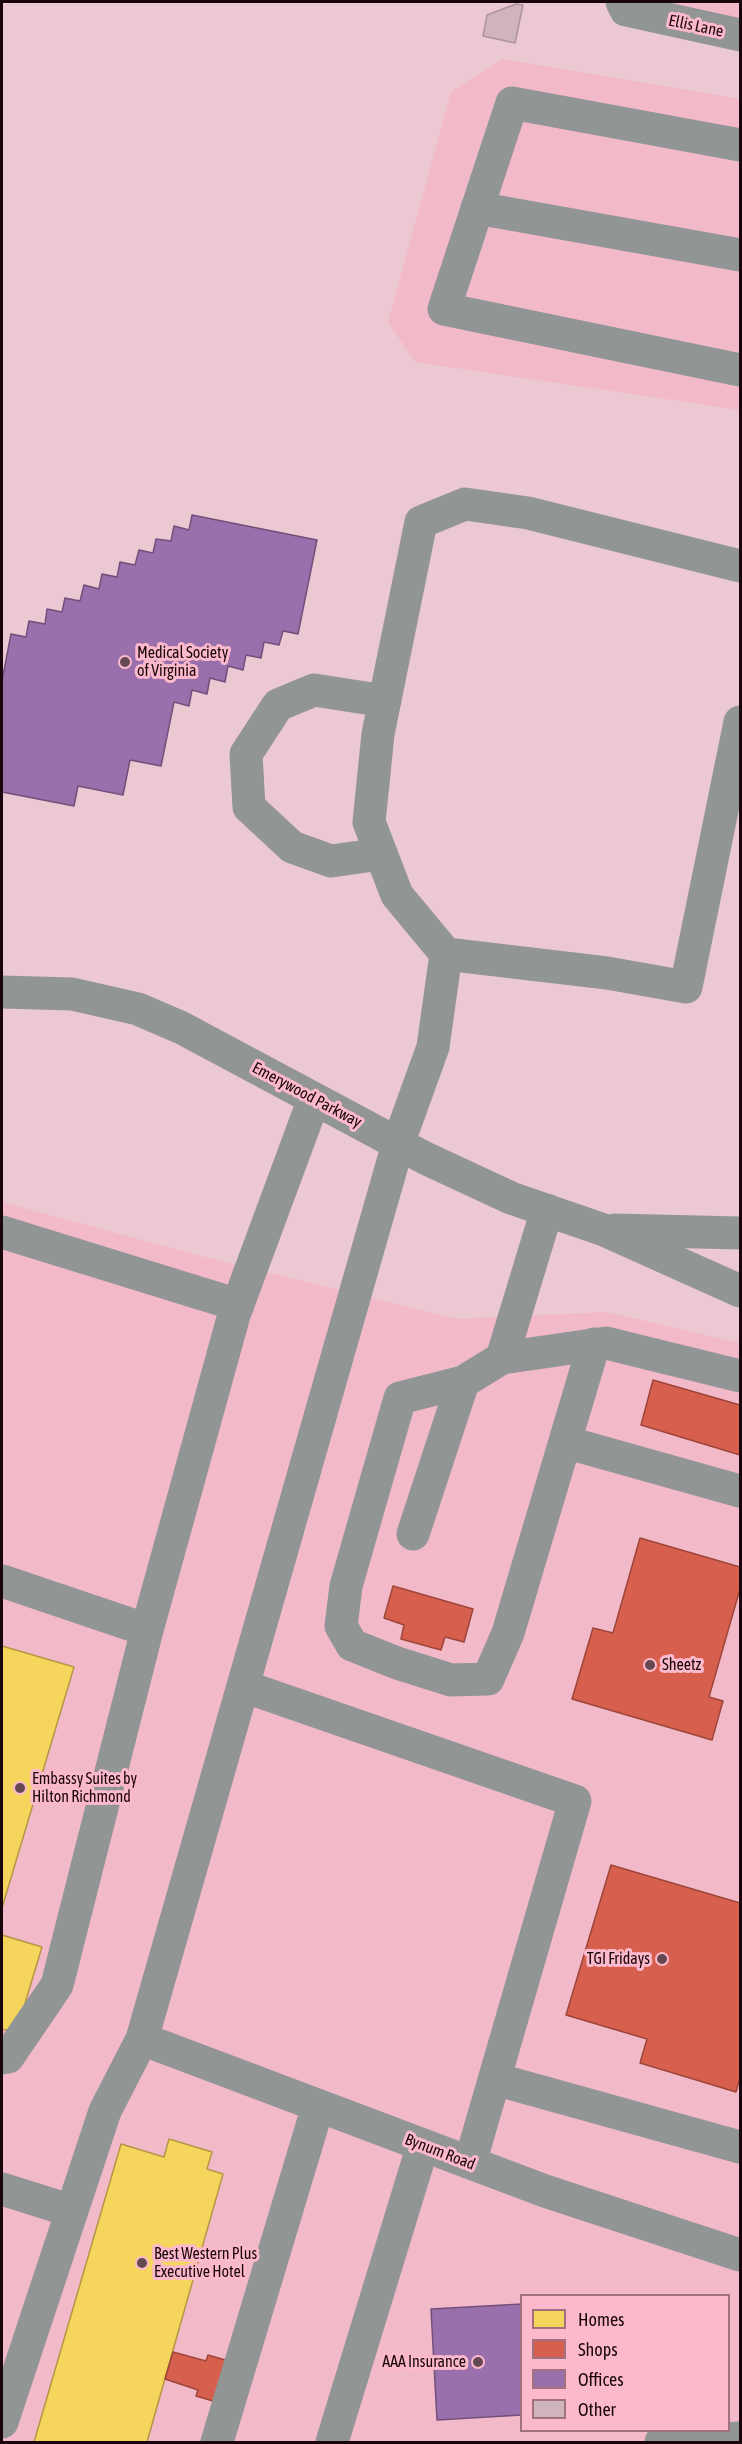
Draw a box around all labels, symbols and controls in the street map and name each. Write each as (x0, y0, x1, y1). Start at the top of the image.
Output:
street label: Ellis Lane (667, 11, 725, 41)
place label: Medical Society of Virginia (137, 643, 228, 681)
marker: Medical Society of Virginia (118, 655, 132, 669)
street label: Emerywood Parkway (249, 1058, 365, 1132)
place label: Sheetz (662, 1655, 701, 1675)
marker: Sheetz (643, 1658, 657, 1672)
place label: Embassy Suites by Hilton Richmond (32, 1769, 137, 1807)
marker: Embassy Suites by Hilton Richmond (13, 1781, 27, 1795)
place label: TGI Fridays (587, 1949, 650, 1969)
marker: TGI Fridays (655, 1952, 669, 1966)
street label: Bynum Road (402, 2130, 478, 2174)
place label: Best Western Plus Executive Hotel (154, 2244, 257, 2282)
marker: Best Western Plus Executive Hotel (135, 2256, 149, 2270)
legend (520, 2294, 730, 2432)
text: Homes (578, 2309, 624, 2330)
text: Shops (578, 2339, 618, 2360)
place label: AAA Insurance (382, 2352, 466, 2372)
marker: AAA Insurance (471, 2355, 485, 2369)
text: Offices (578, 2369, 624, 2390)
text: Other (578, 2399, 616, 2420)

